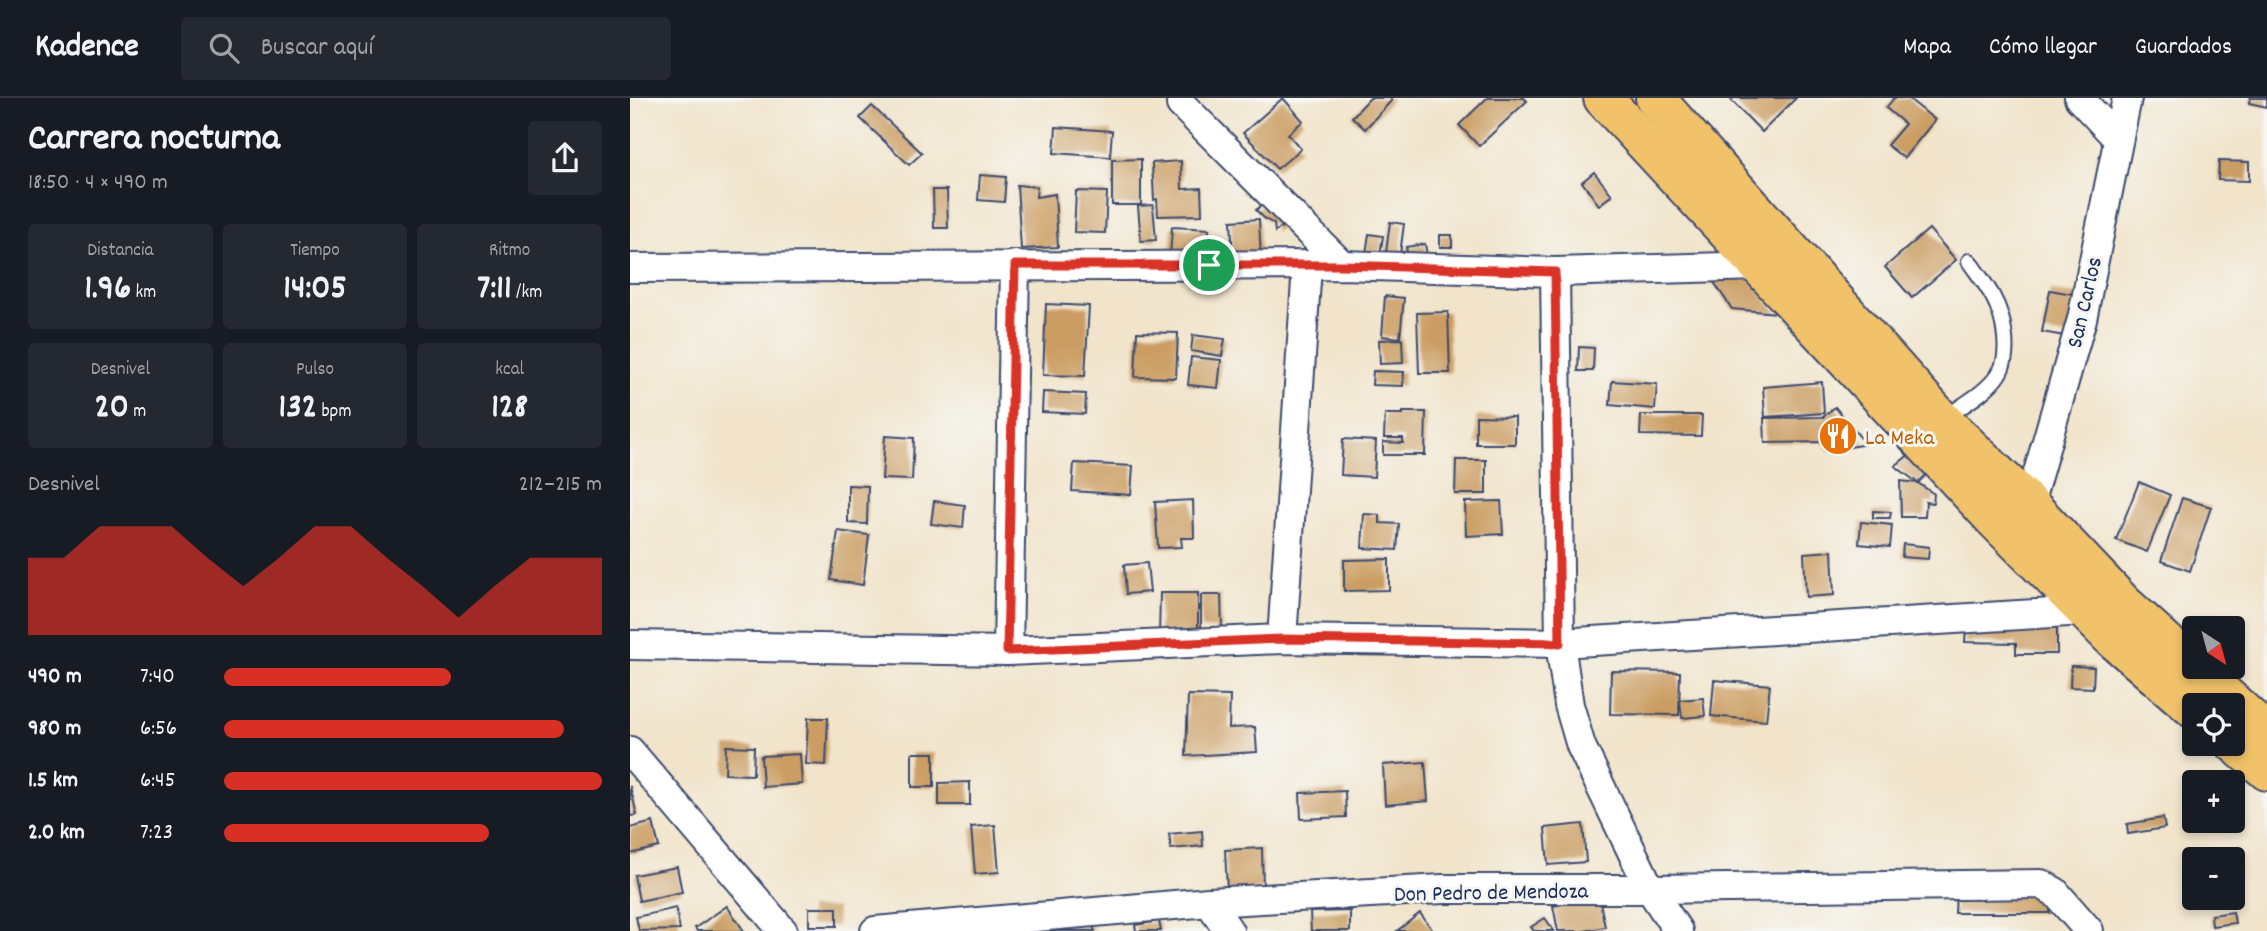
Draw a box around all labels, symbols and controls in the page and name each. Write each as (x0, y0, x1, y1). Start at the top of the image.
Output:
search box (181, 17, 671, 80)
text: Kadence (35, 25, 139, 72)
icon: search (205, 29, 243, 67)
text: Buscar aquí (261, 30, 373, 67)
text: Mapa (1903, 31, 1951, 65)
text: Cómo llegar (1989, 31, 2097, 65)
text: Guardados (2135, 31, 2232, 65)
text: Carrera nocturna (28, 113, 280, 168)
button: share (528, 121, 602, 195)
text: 18:50 · 4 × 490 m (28, 167, 168, 200)
pin (1179, 235, 1239, 295)
text: Distancia (87, 238, 153, 265)
text: Tiempo (290, 238, 340, 265)
text: Ritmo (489, 238, 530, 265)
icon: arrive (1190, 246, 1228, 284)
street label: San Carlos (2060, 254, 2113, 352)
text: 1.96 (84, 265, 131, 315)
text: 14:05 (283, 265, 347, 315)
text: 7:11 (477, 265, 512, 315)
text: km (131, 280, 156, 307)
text: /km (512, 280, 542, 307)
text: Desnivel (91, 357, 150, 384)
text: Pulso (296, 357, 334, 384)
text: kcal (495, 357, 524, 384)
text: 20 (94, 384, 129, 434)
text: 132 (279, 384, 317, 434)
text: 128 (491, 384, 528, 434)
text: m (129, 399, 146, 426)
text: bpm (317, 399, 351, 426)
restaurant icon: La Meka (1817, 415, 1859, 457)
place label: La Meka (1865, 423, 1935, 456)
text: Desnivel (28, 469, 100, 502)
text: 212–215 m (519, 469, 602, 502)
north arrow (2182, 616, 2245, 679)
map controls (2182, 616, 2245, 910)
text: 490 m (28, 661, 82, 694)
text: 7:40 (140, 661, 175, 694)
button: locate (2182, 693, 2245, 756)
text: 980 m (28, 713, 81, 746)
text: 6:56 (140, 713, 177, 746)
text: 1.5 km (28, 765, 78, 798)
text: 6:45 (140, 765, 175, 798)
button: + (2182, 770, 2245, 833)
text: 2.0 km (28, 817, 85, 850)
text: 7:23 (140, 817, 173, 850)
button: − (2182, 847, 2245, 910)
street label: Don Pedro de Mendoza (1394, 876, 1590, 913)

